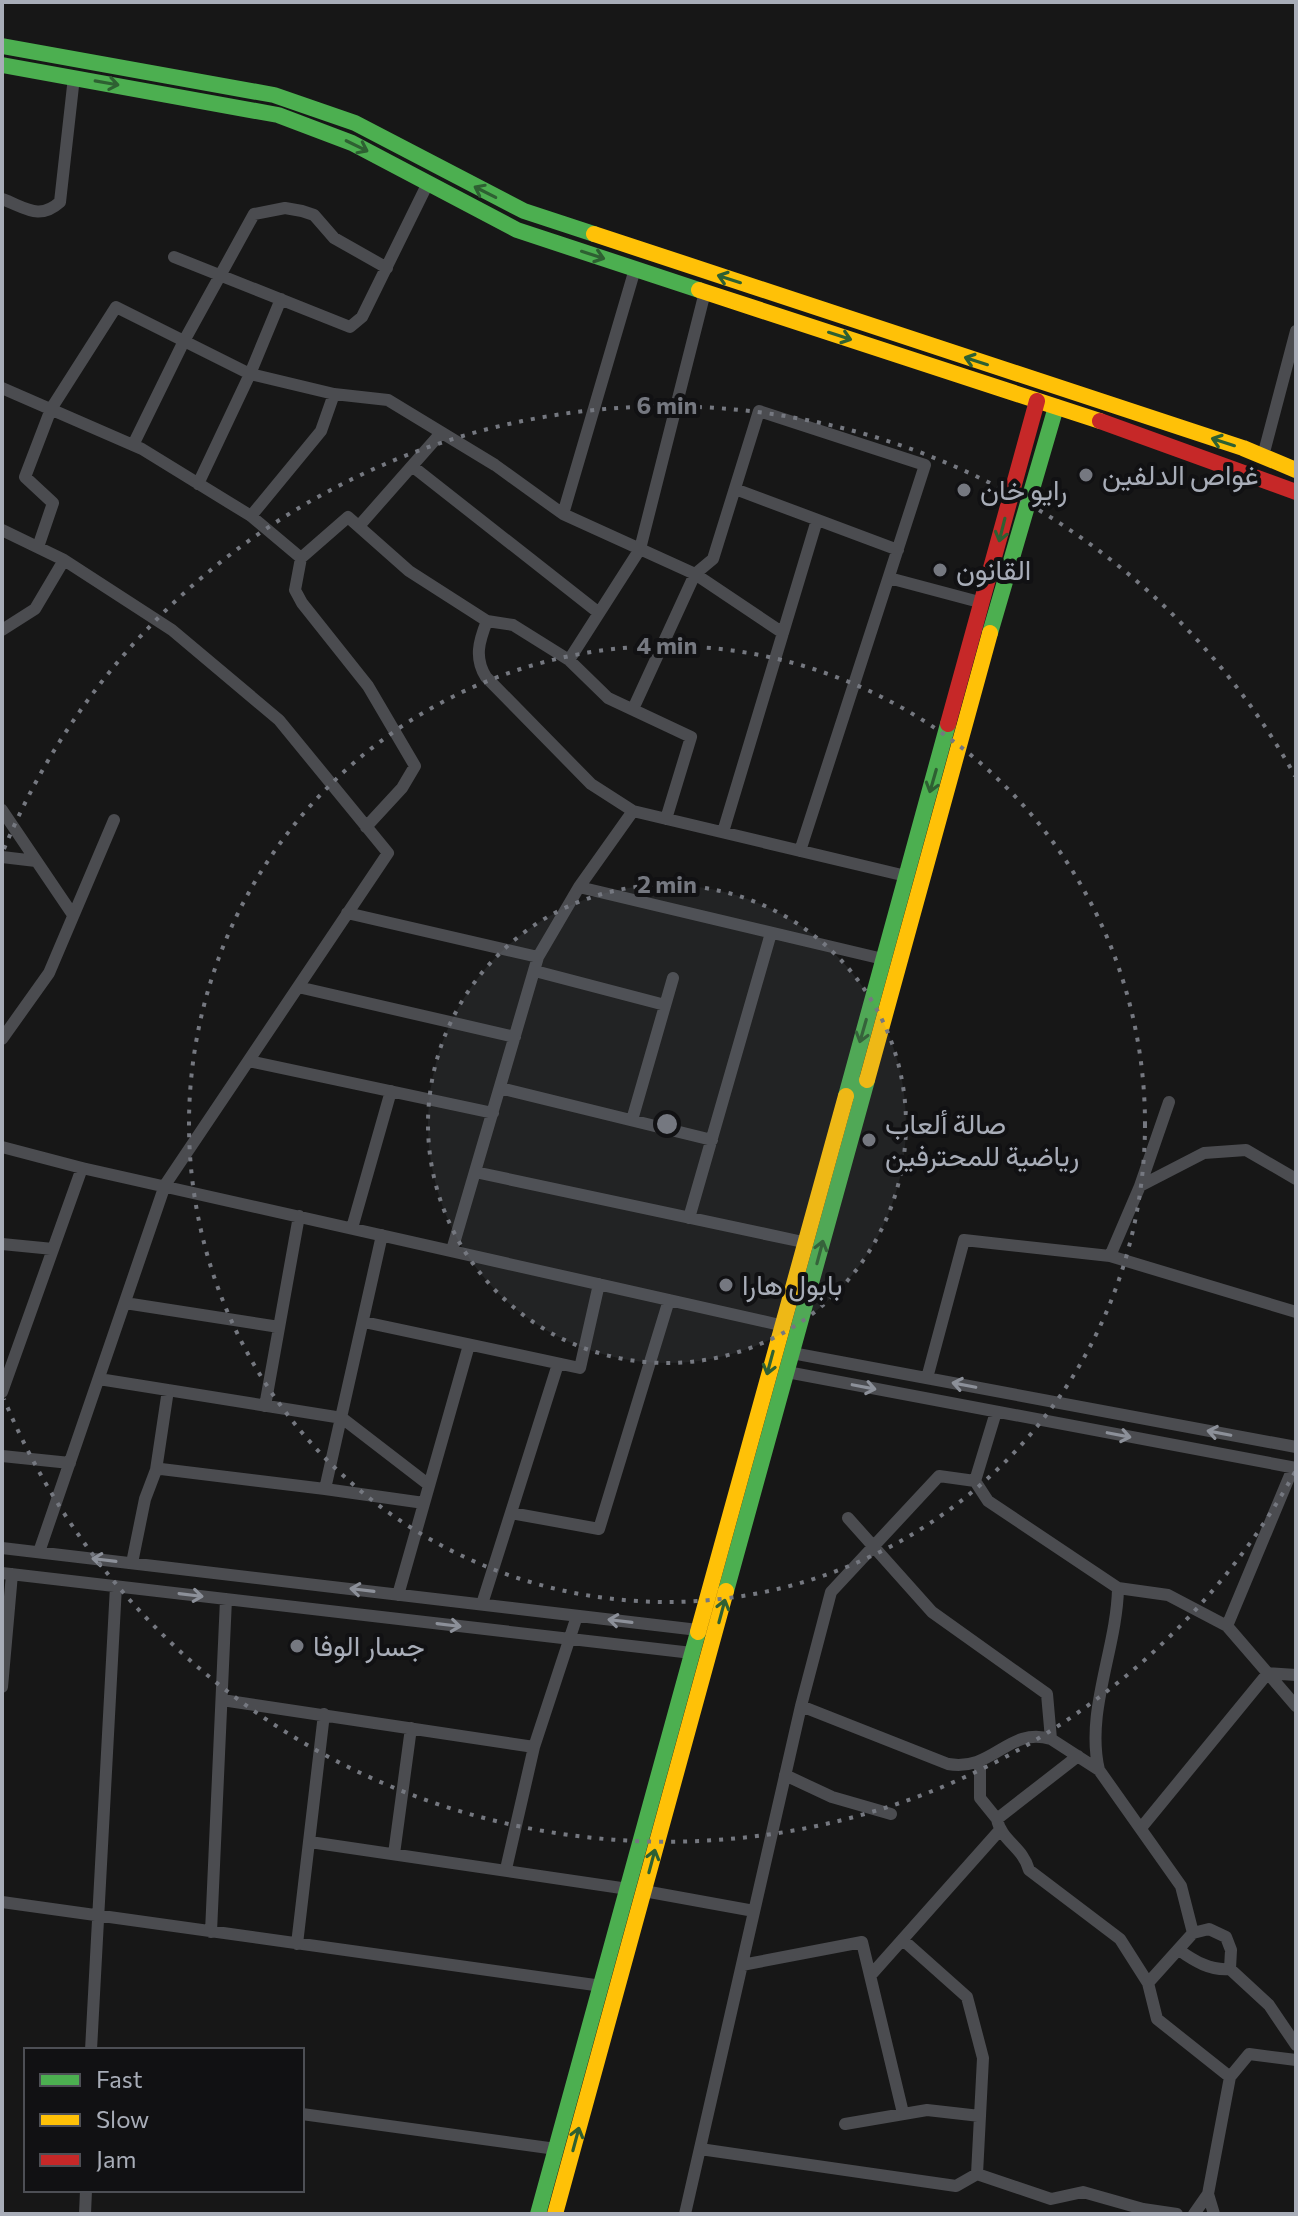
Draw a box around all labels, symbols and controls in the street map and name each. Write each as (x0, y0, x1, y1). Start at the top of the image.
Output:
one-way arrow (93, 76, 119, 91)
one-way arrow (345, 139, 369, 154)
one-way arrow (473, 183, 497, 199)
one-way arrow (579, 248, 605, 263)
one-way arrow (717, 271, 742, 286)
one-way arrow (827, 330, 852, 345)
one-way arrow (964, 353, 989, 367)
text: 6 min (637, 390, 697, 419)
one-way arrow (1211, 433, 1236, 448)
place label: غواص الدلفين (1102, 457, 1259, 493)
marker: غواص الدلفين (1077, 466, 1095, 484)
place label: رايو خان (980, 472, 1067, 508)
marker: رايو خان (955, 481, 973, 499)
one-way arrow (993, 517, 1008, 543)
place label: القانون (956, 552, 1031, 588)
marker: القانون (931, 561, 949, 579)
text: 4 min (637, 630, 697, 659)
one-way arrow (925, 768, 940, 794)
text: 2 min (637, 869, 697, 898)
one-way arrow (854, 1018, 869, 1044)
place label: صالة ألعاب رياضية للمحترفين (885, 1106, 1079, 1174)
centre of rings (653, 1110, 681, 1138)
marker: صالة ألعاب رياضية للمحترفين (860, 1131, 878, 1149)
one-way arrow (813, 1239, 828, 1265)
place label: بابول هارا (742, 1267, 843, 1303)
marker: بابول هارا (717, 1276, 735, 1294)
one-way arrow (762, 1349, 777, 1375)
one-way arrow (952, 1377, 977, 1392)
one-way arrow (850, 1380, 876, 1395)
one-way arrow (1207, 1424, 1233, 1439)
one-way arrow (1106, 1428, 1131, 1443)
one-way arrow (92, 1552, 117, 1567)
one-way arrow (349, 1583, 376, 1598)
one-way arrow (177, 1587, 204, 1602)
one-way arrow (715, 1598, 730, 1624)
one-way arrow (608, 1613, 634, 1628)
one-way arrow (435, 1617, 462, 1632)
place label: جسار الوفا (313, 1628, 425, 1664)
marker: جسار الوفا (288, 1637, 306, 1655)
one-way arrow (646, 1849, 661, 1875)
legend (24, 2048, 304, 2192)
text: Fast (96, 2064, 143, 2093)
text: Slow (96, 2104, 149, 2133)
one-way arrow (569, 2126, 584, 2152)
text: Jam (96, 2144, 136, 2173)

